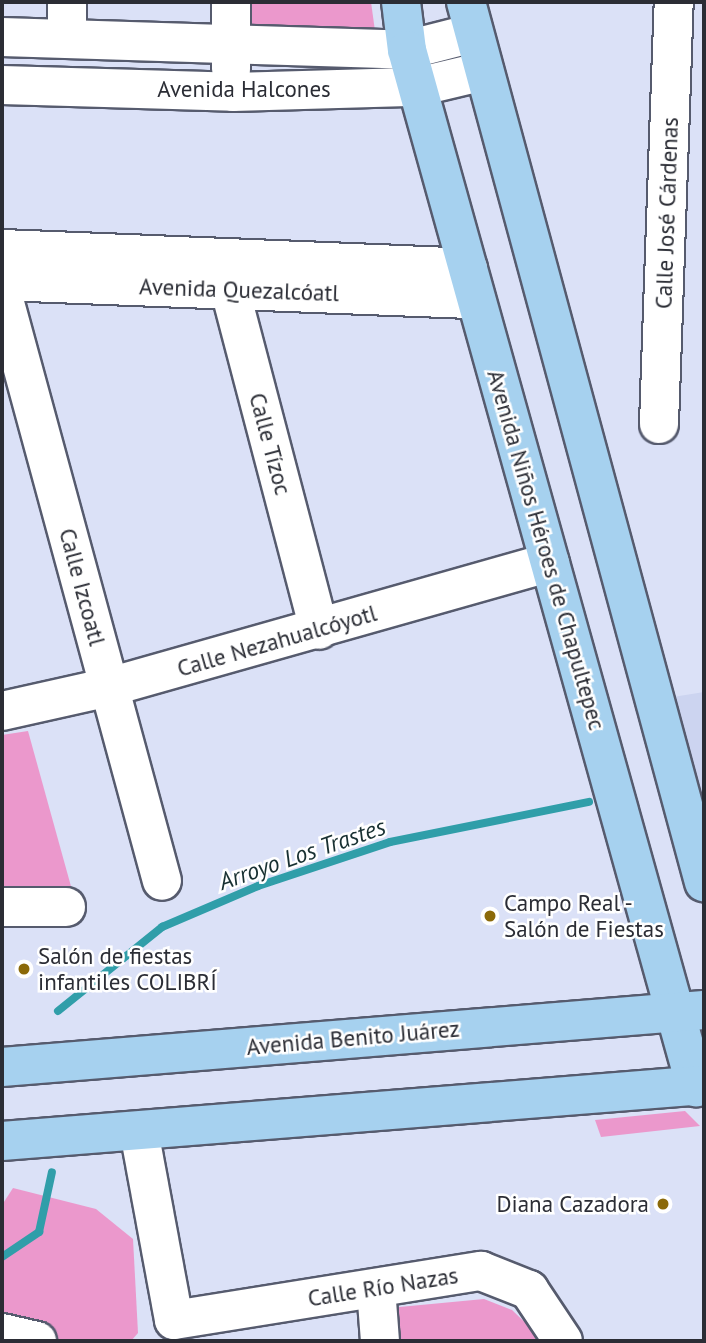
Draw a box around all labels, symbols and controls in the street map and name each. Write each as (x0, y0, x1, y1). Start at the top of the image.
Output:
street label: Avenida Halcones (157, 75, 331, 103)
street label: Calle José Cárdenas (650, 117, 684, 309)
street label: Avenida Quezalcóatl (139, 273, 339, 307)
street label: Avenida Niños Héroes de Chapultepec (481, 367, 611, 733)
street label: Calle Tízoc (243, 390, 297, 498)
street label: Calle Izcoatl (53, 525, 111, 649)
street label: Calle Nezahualcóyotl (174, 599, 380, 683)
water label: Arroyo Los Trastes (214, 812, 390, 896)
place label: Campo Real - Salón de Fiestas (504, 889, 664, 943)
marker: Campo Real - Salón de Fiestas (482, 908, 498, 924)
place label: Salón de fiestas infantiles COLIBRÍ (38, 942, 217, 996)
marker: Salón de fiestas infantiles COLIBRÍ (16, 961, 32, 977)
street label: Avenida Benito Juárez (245, 1015, 461, 1061)
place label: Diana Cazadora (496, 1190, 649, 1218)
marker: Diana Cazadora (655, 1196, 671, 1212)
street label: Calle Río Nazas (306, 1262, 460, 1312)

